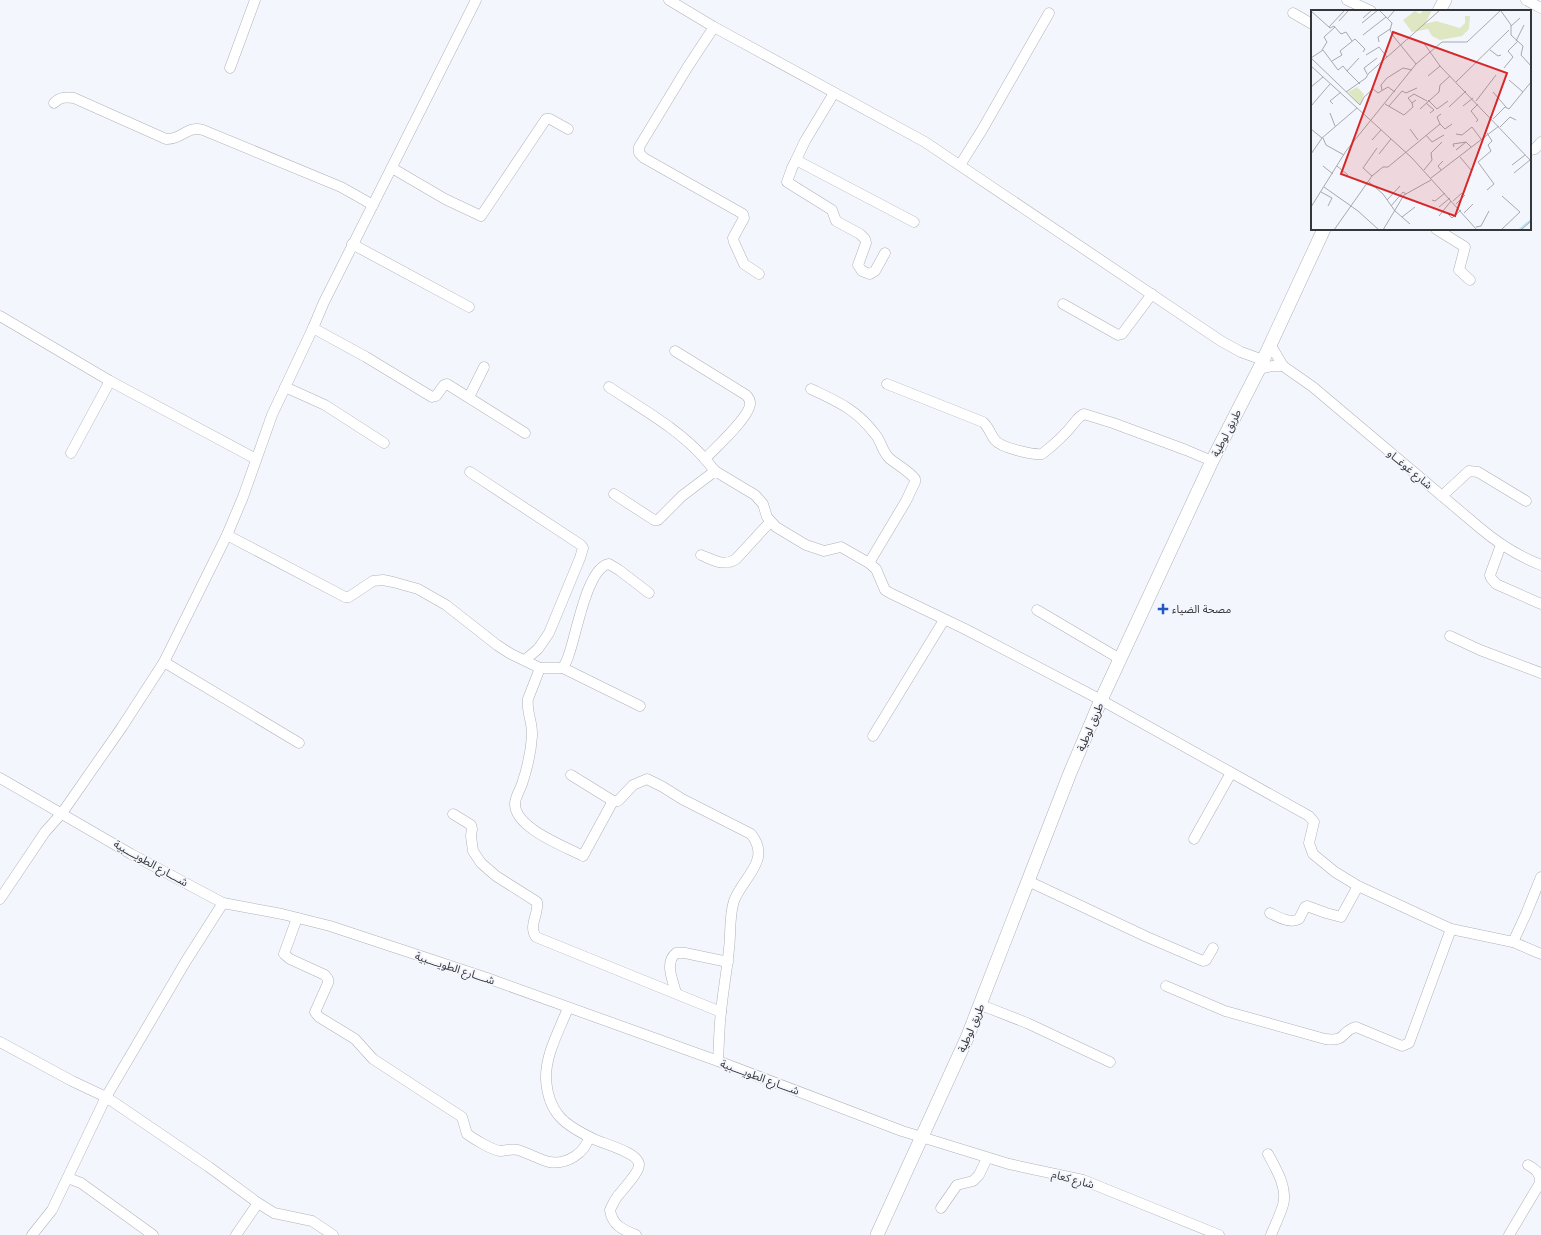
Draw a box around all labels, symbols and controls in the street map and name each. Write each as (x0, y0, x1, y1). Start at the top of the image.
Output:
inset map (1311, 10, 1531, 230)
street label: طريق لوطية (1208, 407, 1244, 459)
street label: شارع غوغــاو (1384, 446, 1436, 493)
place label: مصحة الضياء (1172, 602, 1231, 616)
marker: مصحة الضياء (1157, 603, 1169, 615)
street label: طريق لوطية (1073, 701, 1107, 753)
street label: شــــارع الطويــــبية (111, 837, 191, 890)
street label: شــــارع الطويــــبية (413, 948, 497, 989)
street label: طريق لوطية (954, 1002, 988, 1054)
street label: شــــارع الطويــــبية (718, 1056, 802, 1099)
street label: شارع كعام (1050, 1167, 1096, 1192)

